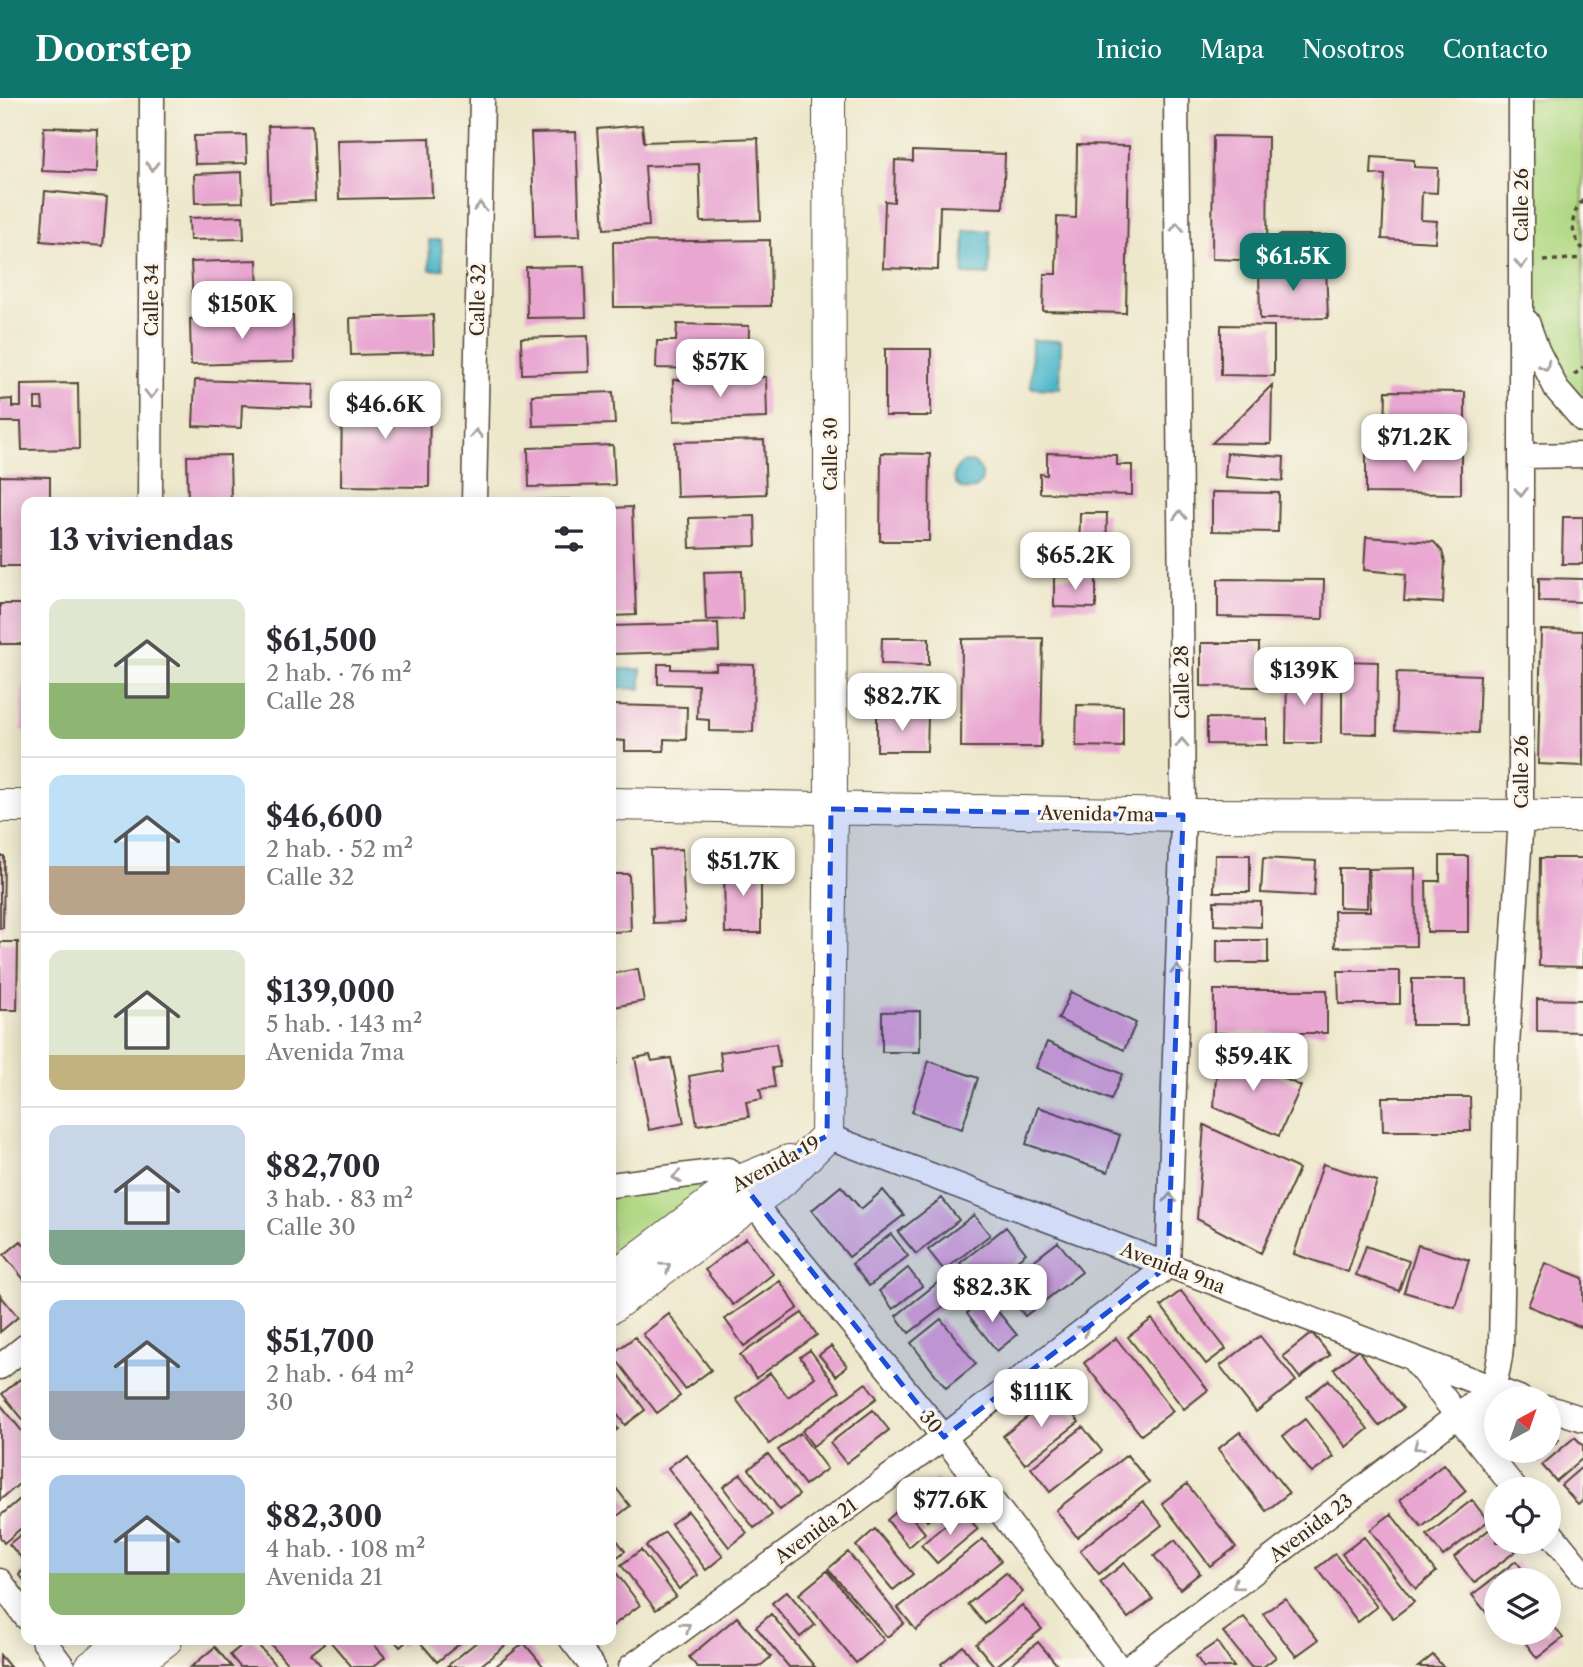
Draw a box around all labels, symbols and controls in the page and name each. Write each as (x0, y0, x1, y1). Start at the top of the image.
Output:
text: Doorstep (35, 29, 192, 70)
text: Inicio (1096, 35, 1162, 64)
text: Mapa (1200, 35, 1264, 64)
text: Nosotros (1302, 35, 1405, 64)
text: Contacto (1443, 35, 1548, 64)
one-way arrow (144, 161, 160, 172)
street label: Calle 26 (1510, 168, 1533, 242)
one-way arrow (472, 201, 488, 211)
one-way arrow (1169, 221, 1185, 232)
pin: $61.5K (1236, 234, 1350, 293)
text: $61.5K (1256, 242, 1330, 270)
one-way arrow (1513, 259, 1529, 270)
street label: Calle 34 (140, 263, 163, 337)
street label: Calle 32 (466, 263, 490, 337)
pin: $150K (193, 282, 291, 341)
text: $150K (208, 290, 276, 318)
pin: $57K (679, 340, 761, 399)
text: $57K (692, 348, 748, 376)
one-way arrow (1537, 359, 1551, 371)
pin: $46.6K (328, 382, 442, 441)
one-way arrow (143, 388, 158, 399)
text: $46.6K (346, 390, 424, 418)
pin: $71.2K (1357, 414, 1471, 474)
street label: Calle 30 (819, 417, 842, 491)
text: $71.2K (1377, 423, 1451, 451)
one-way arrow (468, 428, 483, 439)
one-way arrow (1513, 487, 1529, 497)
one-way arrow (1172, 510, 1188, 520)
icon: filters (550, 520, 588, 558)
text: 13 viviendas (49, 521, 234, 558)
pin: $65.2K (1018, 532, 1132, 592)
text: $65.2K (1036, 541, 1114, 569)
text: $61,500 (266, 622, 377, 659)
icon: home (105, 627, 189, 711)
street label: Calle 28 (1170, 645, 1194, 719)
pin: $139K (1255, 648, 1353, 707)
text: $139K (1270, 656, 1338, 684)
text: 2 hab. · 76 m² (266, 659, 412, 687)
pin: $82.7K (845, 674, 959, 733)
text: $82.7K (863, 682, 941, 710)
text: Calle 28 (266, 687, 355, 715)
street label: Calle 26 (1510, 735, 1533, 809)
one-way arrow (1175, 737, 1190, 748)
text: $46,600 (266, 798, 383, 835)
street label: Avenida 7ma (1039, 801, 1154, 826)
icon: home (105, 803, 189, 887)
text: 2 hab. · 52 m² (266, 835, 413, 863)
pin: $51.7K (686, 838, 800, 898)
text: $51.7K (707, 847, 779, 875)
text: Calle 32 (266, 863, 354, 891)
one-way arrow (1170, 964, 1185, 975)
text: $139,000 (266, 973, 395, 1010)
icon: home (105, 978, 189, 1062)
text: 5 hab. · 143 m² (266, 1010, 422, 1038)
pin: $59.4K (1196, 1034, 1310, 1093)
text: Avenida 7ma (266, 1038, 405, 1066)
text: $59.4K (1215, 1042, 1291, 1070)
street label: Avenida 19 (727, 1131, 824, 1197)
text: $82,700 (266, 1148, 381, 1185)
icon: home (105, 1153, 189, 1237)
one-way arrow (671, 1169, 683, 1184)
text: 3 hab. · 83 m² (266, 1185, 413, 1213)
one-way arrow (1162, 1192, 1178, 1202)
text: Calle 30 (266, 1213, 356, 1241)
street label: Avenida 9na (1116, 1237, 1229, 1299)
one-way arrow (658, 1263, 671, 1275)
pin: $82.3K (935, 1264, 1049, 1324)
text: $82.3K (953, 1273, 1031, 1301)
text: $51,700 (266, 1323, 375, 1360)
one-way arrow (1077, 1325, 1089, 1338)
icon: home (105, 1328, 189, 1412)
text: 2 hab. · 64 m² (266, 1360, 414, 1388)
pin: $111K (992, 1370, 1090, 1429)
text: $111K (1010, 1378, 1072, 1406)
north arrow (1484, 1386, 1561, 1463)
map controls (1484, 1386, 1561, 1645)
text: 30 (266, 1388, 293, 1416)
street label: 30 (915, 1406, 947, 1438)
one-way arrow (1413, 1438, 1426, 1451)
button: locate (1484, 1477, 1561, 1554)
pin: $77.6K (893, 1478, 1007, 1537)
text: $77.6K (913, 1486, 987, 1514)
street label: Avenida 23 (1264, 1489, 1357, 1568)
street label: Avenida 21 (769, 1493, 862, 1569)
text: $82,300 (266, 1498, 382, 1535)
icon: home (105, 1503, 189, 1587)
text: 4 hab. · 108 m² (266, 1535, 425, 1563)
text: Avenida 21 (266, 1563, 383, 1591)
button: layers (1484, 1568, 1561, 1645)
one-way arrow (1233, 1576, 1245, 1589)
one-way arrow (678, 1622, 691, 1635)

